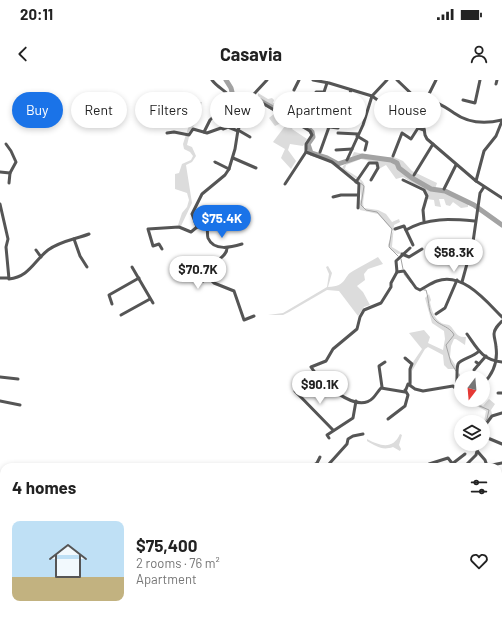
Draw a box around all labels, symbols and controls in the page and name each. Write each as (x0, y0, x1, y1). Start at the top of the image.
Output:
text: 20:11 (20, 5, 53, 23)
icon: back (12, 43, 34, 65)
text: Casavia (220, 43, 282, 65)
icon: person (468, 43, 490, 65)
chip: Buy (12, 92, 63, 128)
chip: Rent (71, 92, 127, 128)
chip: Filters (135, 92, 202, 128)
chip: New (210, 92, 265, 128)
chip: Apartment (273, 92, 366, 128)
chip: House (374, 92, 441, 128)
pin: $75.4K (189, 205, 255, 239)
text: $75.4K (202, 210, 242, 226)
pin: $58.3K (421, 239, 487, 273)
text: $58.3K (434, 244, 474, 260)
pin: $70.7K (165, 256, 231, 290)
text: $70.7K (178, 261, 218, 277)
pin: $90.1K (287, 371, 353, 405)
north arrow (454, 371, 490, 407)
map controls (454, 371, 490, 451)
text: $90.1K (301, 376, 339, 392)
button: layers (454, 415, 490, 451)
icon: filters (468, 476, 490, 498)
text: 4 homes (12, 477, 76, 497)
text: $75,400 (136, 535, 198, 555)
icon: home (44, 537, 92, 585)
icon: heart (468, 550, 490, 572)
text: 2 rooms · 76 m² (136, 555, 220, 571)
text: Apartment (136, 571, 197, 587)

